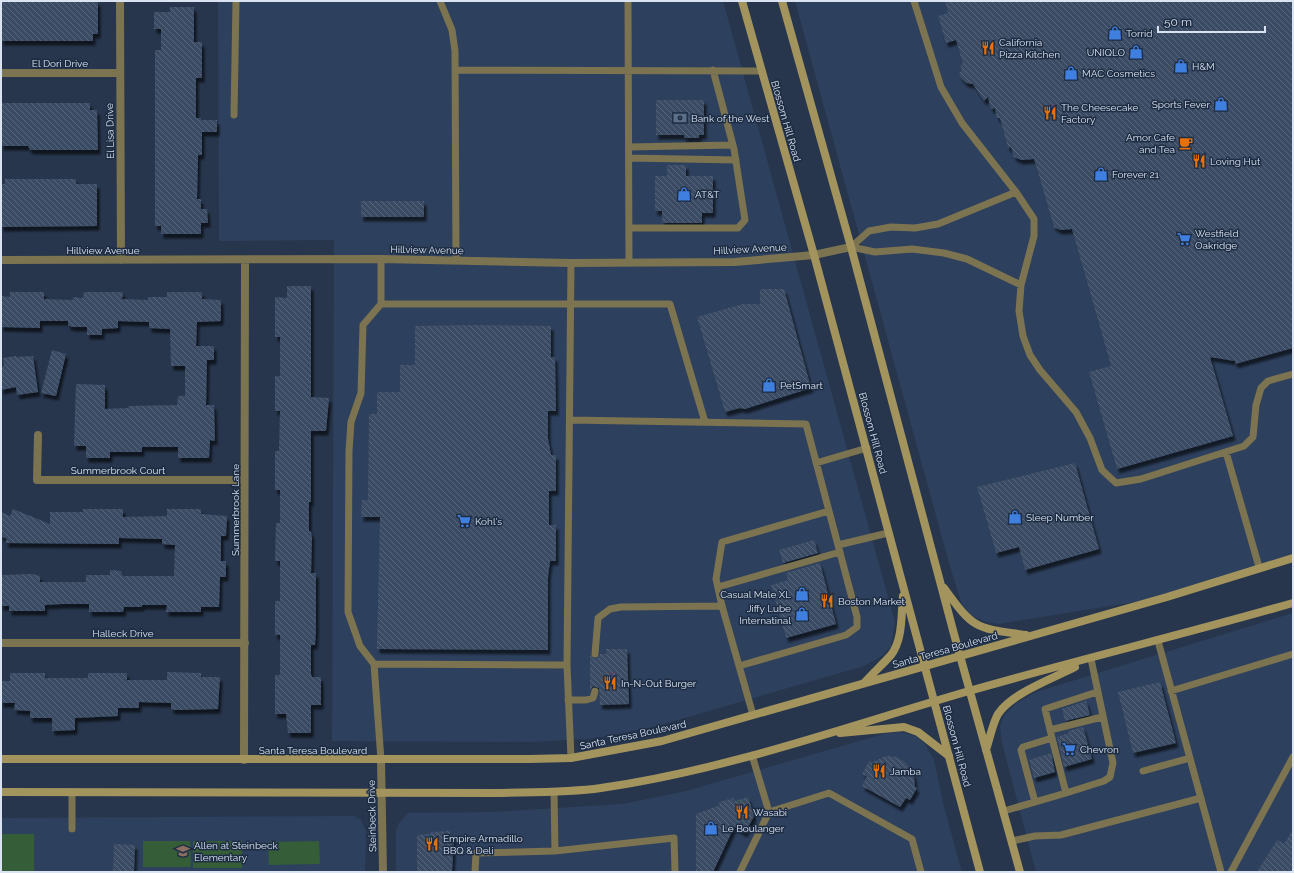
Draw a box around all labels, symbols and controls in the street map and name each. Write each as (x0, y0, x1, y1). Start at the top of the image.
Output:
scale bar (1158, 8, 1265, 34)
text: 50 m (1164, 15, 1192, 29)
shop icon: Torrid (1107, 25, 1123, 41)
place label: Torrid (1126, 28, 1152, 39)
place label: California Pizza Kitchen (999, 37, 1060, 60)
restaurant icon: California Pizza Kitchen (980, 40, 996, 56)
shop icon: UNIQLO (1128, 44, 1144, 60)
place label: UNIQLO (1087, 47, 1125, 58)
street label: El Dori Drive (32, 58, 88, 69)
shop icon: H&M (1173, 58, 1189, 74)
place label: H&M (1192, 61, 1215, 72)
shop icon: MAC Cosmetics (1063, 65, 1079, 81)
place label: MAC Cosmetics (1082, 68, 1155, 79)
street label: Blossom Hill Road (769, 79, 803, 163)
shop icon: Sports Fever (1213, 96, 1229, 112)
place label: Sports Fever (1152, 99, 1210, 110)
place label: The Cheesecake Factory (1061, 102, 1138, 125)
street label: El Lisa Drive (104, 103, 116, 159)
restaurant icon: The Cheesecake Factory (1042, 105, 1058, 121)
bank icon: Bank of the West (672, 110, 688, 126)
place label: Bank of the West (691, 113, 770, 124)
place label: Amor Cafe and Tea (1126, 132, 1175, 155)
cafe icon: Amor Cafe and Tea (1178, 135, 1194, 151)
restaurant icon: Loving Hut (1191, 153, 1207, 169)
place label: Loving Hut (1210, 156, 1261, 167)
shop icon: Forever 21 (1093, 166, 1109, 182)
place label: Forever 21 (1112, 169, 1160, 180)
shop icon: AT&T (676, 186, 692, 202)
place label: AT&T (695, 189, 719, 200)
place label: Westfield Oakridge (1195, 228, 1239, 251)
supermarket icon: Westfield Oakridge (1176, 231, 1192, 247)
street label: Hillview Avenue (713, 242, 787, 256)
street label: Hillview Avenue (390, 244, 464, 256)
street label: Hillview Avenue (66, 245, 140, 256)
shop icon: PetSmart (761, 377, 777, 393)
place label: PetSmart (780, 380, 824, 391)
street label: Blossom Hill Road (857, 391, 889, 475)
street label: Summerbrook Lane (230, 464, 241, 556)
street label: Summerbrook Court (71, 465, 166, 476)
shop icon: Sleep Number (1007, 509, 1023, 525)
place label: Sleep Number (1026, 512, 1094, 523)
supermarket icon: Kohl's (456, 513, 472, 529)
place label: Kohl's (475, 516, 502, 527)
shop icon: Casual Male XL (794, 586, 810, 602)
place label: Casual Male XL (720, 589, 791, 600)
restaurant icon: Boston Market (819, 593, 835, 609)
place label: Boston Market (838, 596, 906, 607)
place label: Jiffy Lube Internatinal (739, 603, 791, 626)
shop icon: Jiffy Lube Internatinal (794, 606, 810, 622)
street label: Halleck Drive (92, 628, 154, 639)
street label: Santa Teresa Boulevard (891, 630, 999, 670)
restaurant icon: In-N-Out Burger (602, 675, 618, 691)
place label: In-N-Out Burger (621, 678, 697, 689)
street label: Blossom Hill Road (941, 704, 973, 788)
street label: Santa Teresa Boulevard (579, 718, 687, 752)
supermarket icon: Chevron (1061, 741, 1077, 757)
place label: Chevron (1080, 744, 1119, 755)
street label: Santa Teresa Boulevard (259, 745, 367, 756)
restaurant icon: Jamba (871, 763, 887, 779)
place label: Jamba (890, 766, 921, 777)
street label: Steinbeck Drive (366, 780, 378, 852)
restaurant icon: Wasabi (734, 804, 750, 820)
place label: Wasabi (753, 807, 787, 818)
shop icon: Le Boulanger (703, 820, 719, 836)
place label: Le Boulanger (722, 823, 785, 834)
place label: Empire Armadillo BBQ & Deli (443, 833, 523, 856)
restaurant icon: Empire Armadillo BBQ & Deli (424, 836, 440, 852)
place label: Allen at Steinbeck Elementary (194, 840, 278, 863)
school or university icon: Allen at Steinbeck Elementary (175, 843, 191, 859)

